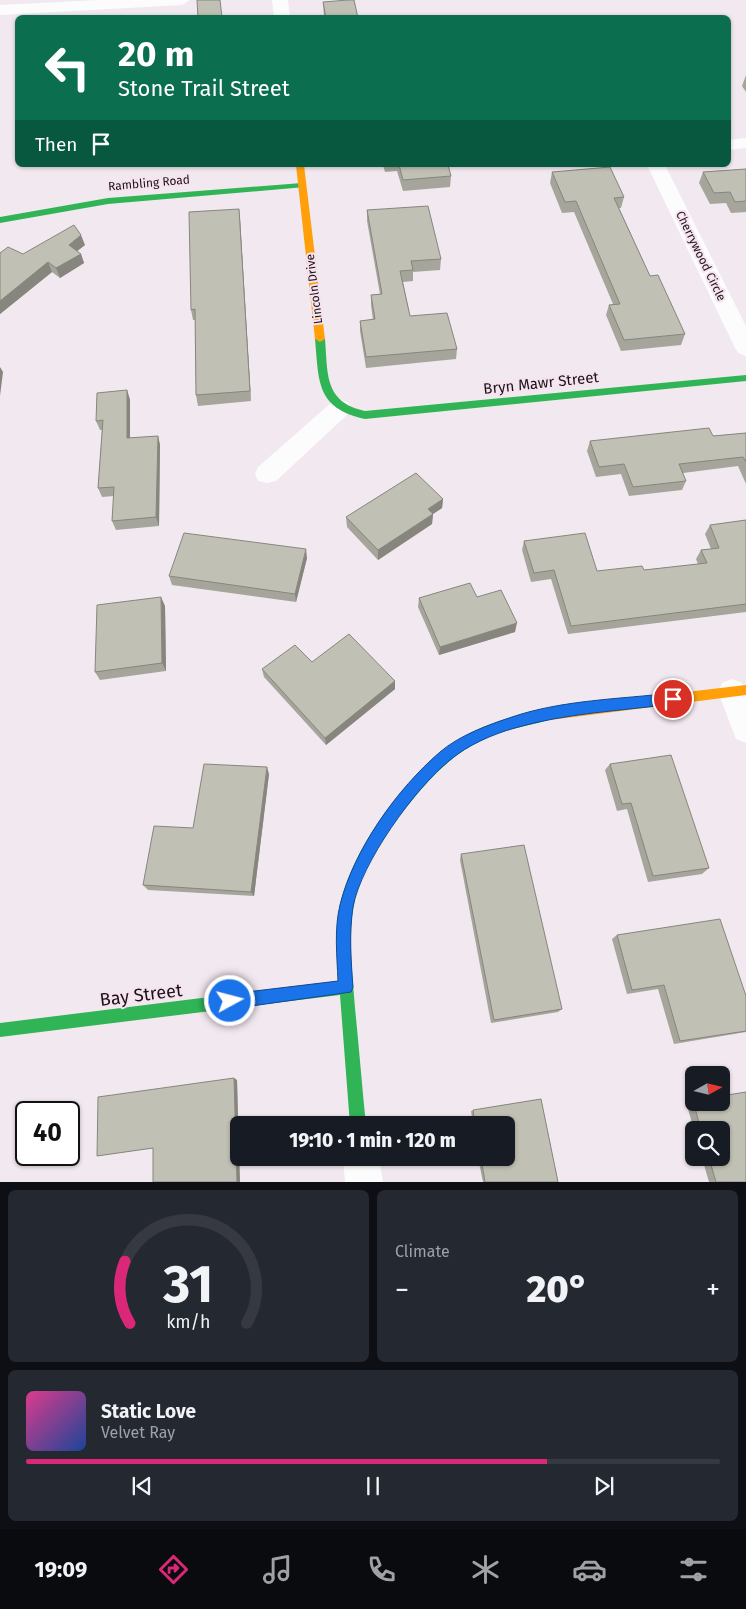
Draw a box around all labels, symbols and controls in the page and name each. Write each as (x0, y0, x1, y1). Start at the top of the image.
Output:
text: 20 m (118, 33, 194, 75)
icon: left (35, 35, 100, 100)
text: Stone Trail Street (118, 75, 290, 102)
icon: arrive (87, 130, 115, 158)
text: Then (35, 133, 77, 156)
street label: Rambling Road (107, 172, 191, 194)
street label: Cherrywood Circle (673, 209, 729, 303)
street label: Lincoln Drive (303, 253, 325, 325)
street label: Bryn Mawr Street (482, 368, 600, 398)
pin (652, 678, 694, 720)
icon: arrive (659, 685, 687, 713)
position arrow (203, 974, 255, 1026)
street label: Bay Street (98, 979, 184, 1011)
north arrow (685, 1066, 730, 1111)
map controls (685, 1066, 730, 1166)
speed limit sign: 40 (15, 1101, 80, 1166)
button: search (685, 1121, 730, 1166)
text: 19:10 · 1 min · 120 m (289, 1129, 456, 1152)
text: Climate (395, 1242, 450, 1261)
text: 31 (162, 1253, 214, 1316)
text: 20° (526, 1266, 589, 1312)
text: − (395, 1273, 409, 1306)
text: + (706, 1273, 720, 1306)
text: km/h (166, 1311, 211, 1333)
text: Static Love (101, 1400, 196, 1423)
text: Velvet Ray (101, 1423, 175, 1442)
icon: previous (128, 1472, 156, 1500)
icon: pause (359, 1472, 387, 1500)
icon: next (590, 1472, 618, 1500)
icon: directions (156, 1552, 191, 1587)
icon: music (260, 1552, 295, 1587)
icon: phone (364, 1552, 399, 1587)
icon: climate (468, 1552, 503, 1587)
icon: car (572, 1552, 607, 1587)
icon: filters (676, 1552, 711, 1587)
text: 19:09 (35, 1556, 87, 1583)

